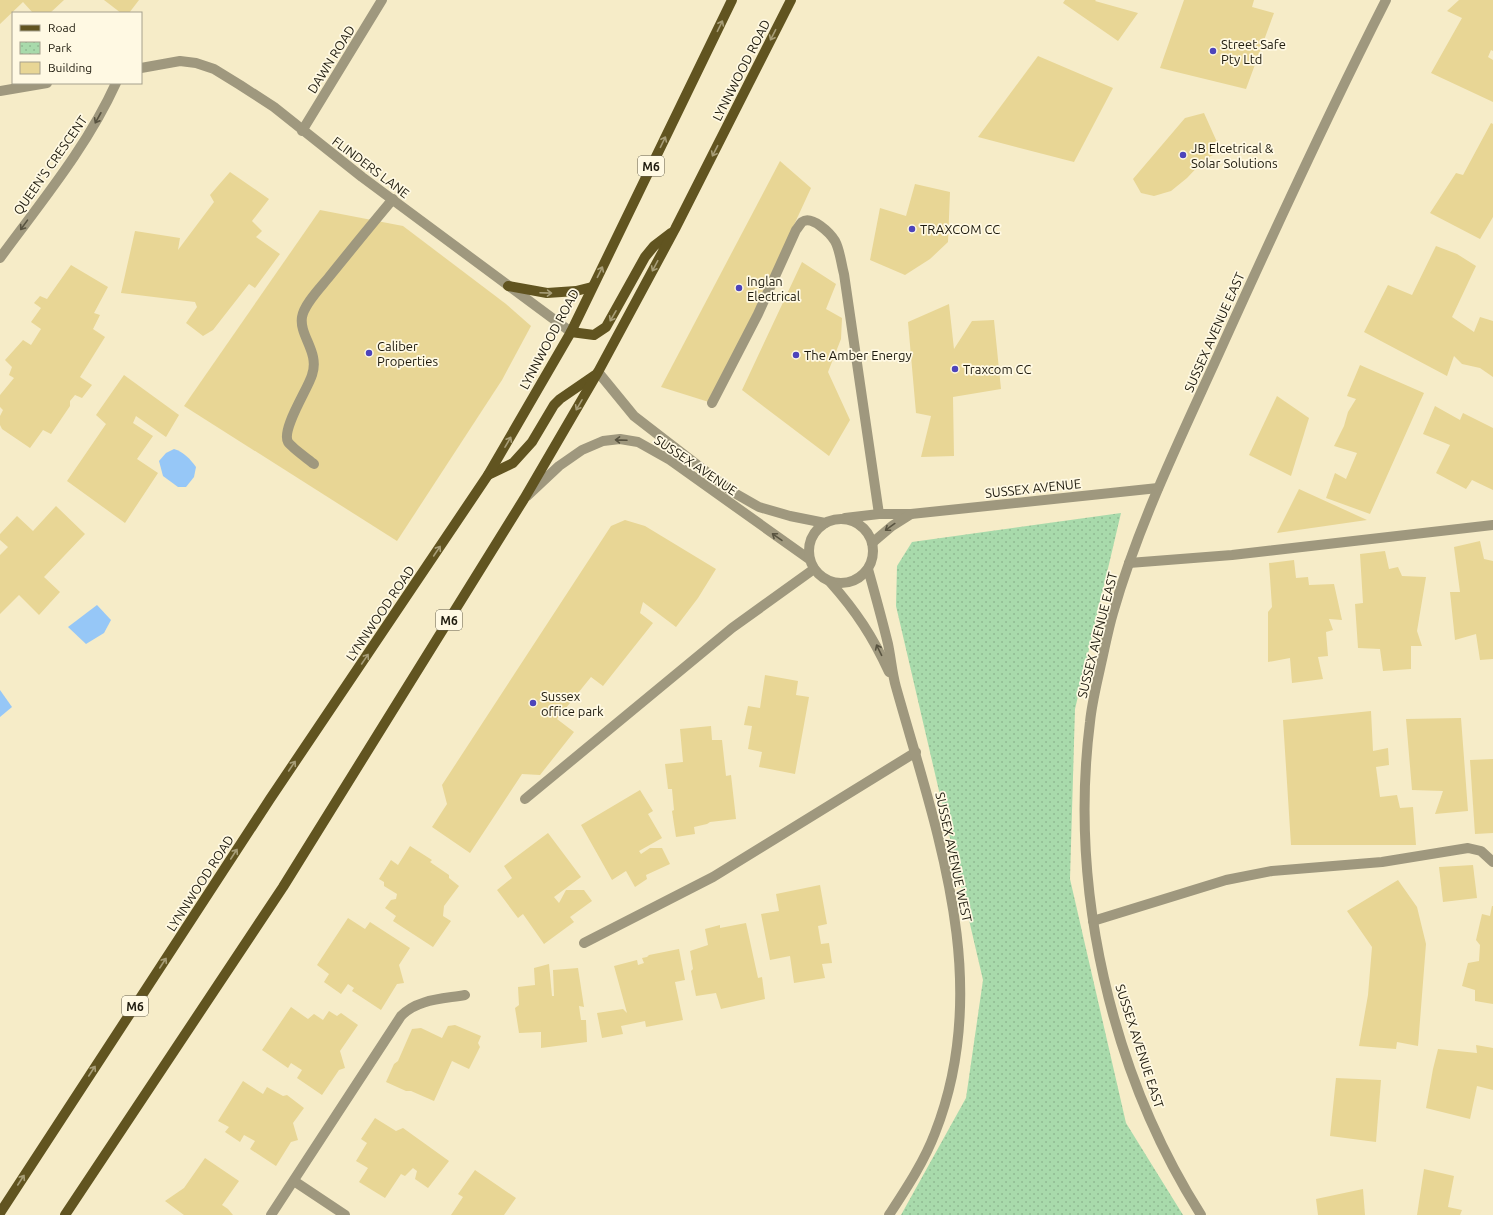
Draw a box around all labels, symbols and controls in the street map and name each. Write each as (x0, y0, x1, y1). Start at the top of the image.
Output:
legend (12, 12, 142, 84)
street label: LYNNWOOD ROAD (709, 17, 773, 123)
one-way arrow (717, 20, 724, 32)
text: Road (48, 21, 76, 34)
street label: DAWN ROAD (305, 23, 357, 95)
one-way arrow (769, 29, 776, 41)
place label: Street Safe Pty Ltd (1221, 37, 1286, 66)
text: Park (48, 41, 72, 54)
marker: Street Safe Pty Ltd (1208, 46, 1218, 56)
text: Building (48, 61, 92, 74)
one-way arrow (94, 112, 102, 124)
street label: QUEEN'S CRESCENT (11, 113, 90, 218)
street label: FLINDERS LANE (330, 134, 412, 200)
one-way arrow (660, 137, 667, 149)
place label: JB Elcetrical & Solar Solutions (1191, 141, 1278, 170)
one-way arrow (711, 145, 718, 157)
marker: JB Elcetrical & Solar Solutions (1178, 150, 1188, 160)
road number: M6 (638, 156, 664, 176)
one-way arrow (20, 219, 28, 230)
place label: TRAXCOM CC (920, 222, 1000, 236)
marker: TRAXCOM CC (907, 224, 917, 234)
one-way arrow (651, 260, 659, 272)
one-way arrow (597, 266, 604, 278)
street label: SUSSEX AVENUE EAST (1181, 270, 1247, 394)
place label: Inglan Electrical (747, 274, 801, 303)
marker: Inglan Electrical (734, 283, 744, 293)
street label: LYNNWOOD ROAD (517, 287, 581, 391)
one-way arrow (539, 289, 552, 297)
one-way arrow (609, 310, 616, 322)
place label: Caliber Properties (377, 339, 438, 368)
marker: Caliber Properties (364, 348, 374, 358)
place label: The Amber Energy (804, 348, 912, 362)
marker: The Amber Energy (791, 350, 801, 360)
place label: Traxcom CC (963, 362, 1031, 376)
marker: Traxcom CC (950, 364, 960, 374)
one-way arrow (575, 399, 583, 411)
street label: SUSSEX AVENUE (652, 432, 740, 498)
one-way arrow (504, 436, 512, 448)
one-way arrow (615, 436, 628, 444)
street label: SUSSEX AVENUE (984, 476, 1082, 500)
one-way arrow (885, 523, 896, 531)
one-way arrow (772, 533, 783, 541)
one-way arrow (433, 546, 441, 557)
street label: LYNNWOOD ROAD (343, 563, 417, 663)
street label: SUSSEX AVENUE EAST (1075, 570, 1119, 700)
road number: M6 (436, 610, 462, 630)
one-way arrow (875, 644, 882, 656)
one-way arrow (360, 653, 369, 664)
place label: Sussex office park (541, 689, 604, 718)
marker: Sussex office park (528, 698, 538, 708)
one-way arrow (288, 761, 296, 772)
street label: SUSSEX AVENUE WEST (933, 791, 975, 923)
street label: LYNNWOOD ROAD (164, 832, 236, 934)
one-way arrow (230, 849, 238, 860)
one-way arrow (159, 957, 167, 968)
street label: SUSSEX AVENUE EAST (1113, 982, 1167, 1110)
road number: M6 (122, 996, 148, 1016)
one-way arrow (88, 1066, 96, 1077)
one-way arrow (17, 1175, 25, 1186)

